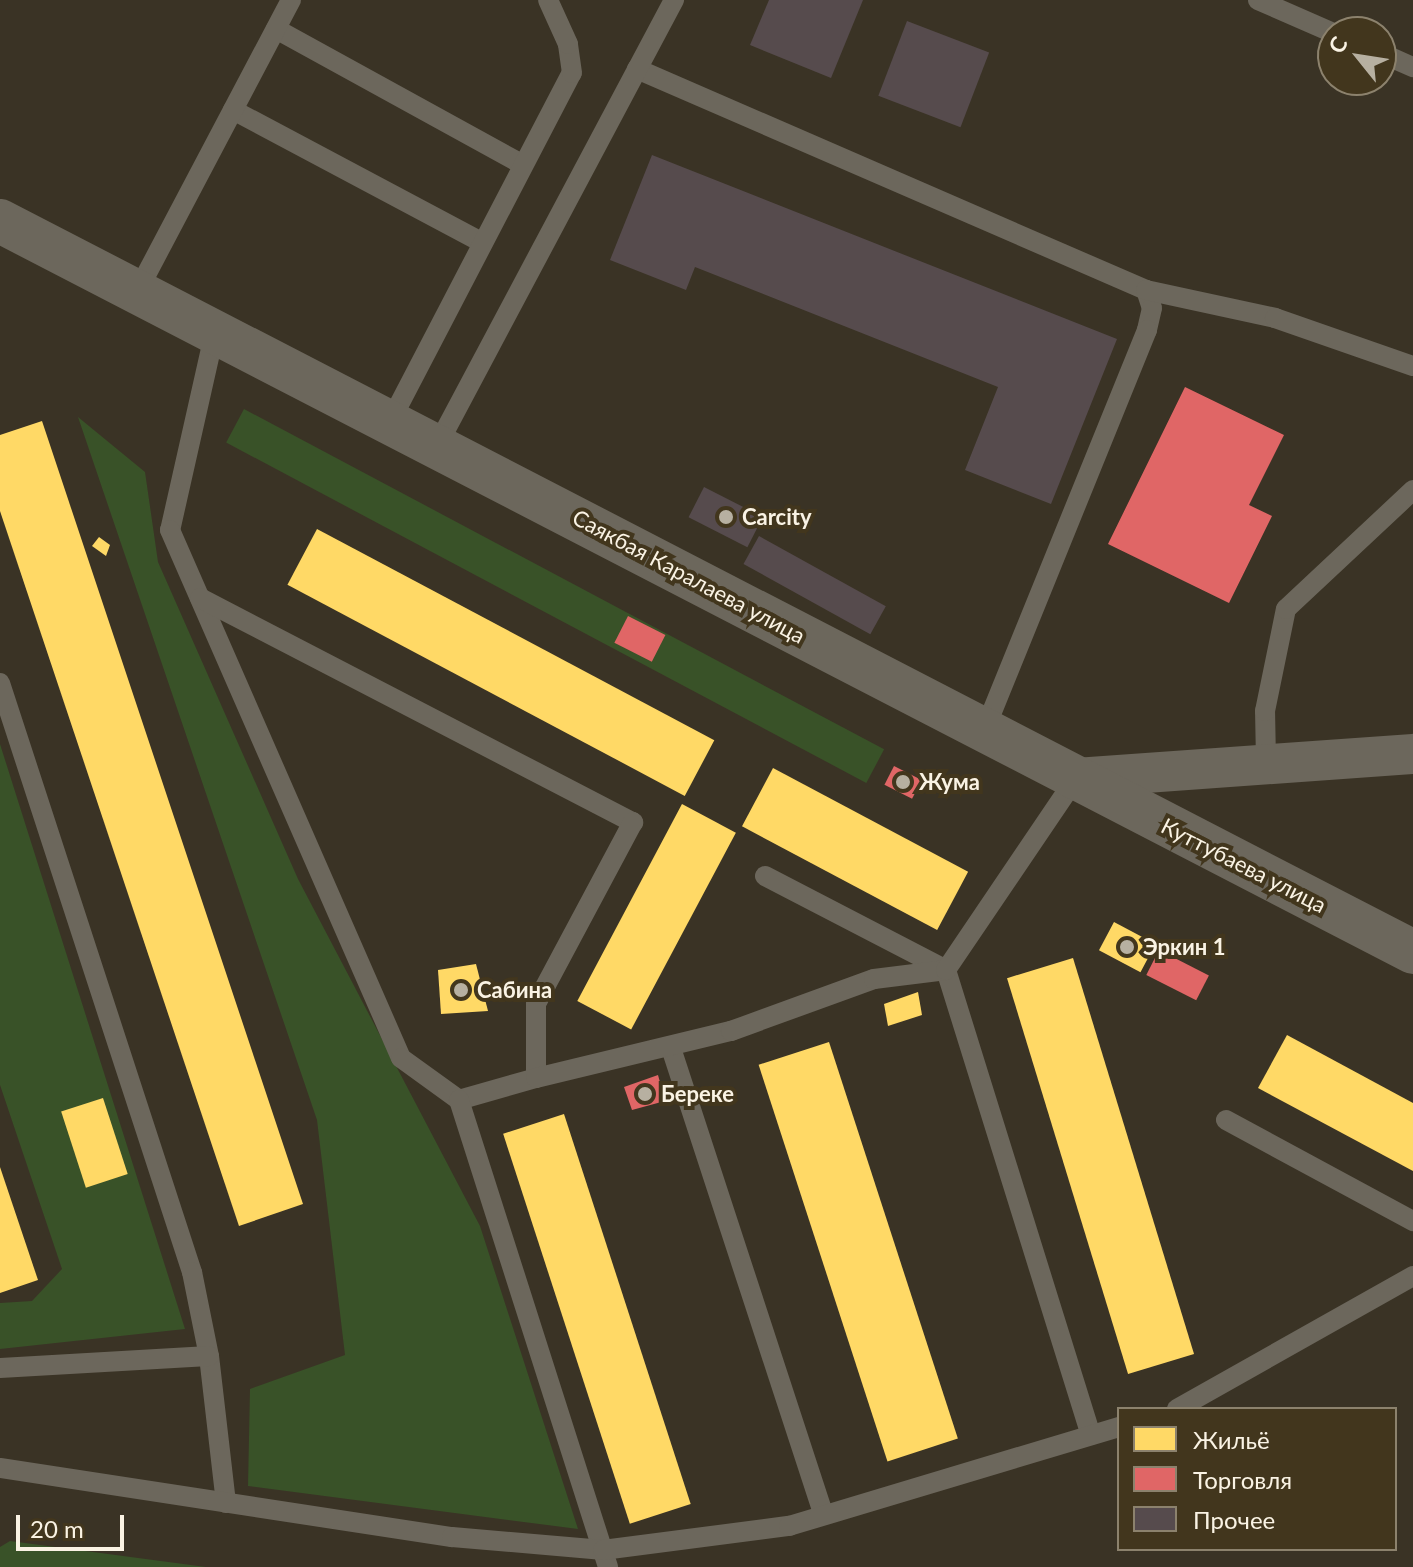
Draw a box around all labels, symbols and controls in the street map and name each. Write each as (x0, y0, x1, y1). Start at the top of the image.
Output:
north arrow (1317, 16, 1397, 96)
text: С (1322, 32, 1353, 58)
street label: Саякбая Каралаева улица (568, 503, 810, 649)
place label: Carcity (742, 504, 812, 530)
marker: Carcity (717, 508, 735, 526)
place label: Жума (919, 769, 980, 795)
marker: Жума (894, 773, 912, 791)
street label: Куттубаева улица (1157, 812, 1331, 918)
place label: Эркин 1 (1143, 934, 1225, 960)
marker: Эркин 1 (1118, 938, 1136, 956)
place label: Сабина (477, 977, 552, 1003)
marker: Сабина (452, 981, 470, 999)
place label: Береке (661, 1081, 734, 1107)
marker: Береке (636, 1085, 654, 1103)
legend (1117, 1407, 1397, 1551)
text: Жильё (1193, 1425, 1270, 1454)
text: Торговля (1193, 1465, 1292, 1494)
scale bar (20, 1499, 128, 1549)
text: Прочее (1193, 1505, 1275, 1534)
text: 20 m (30, 1514, 84, 1543)

